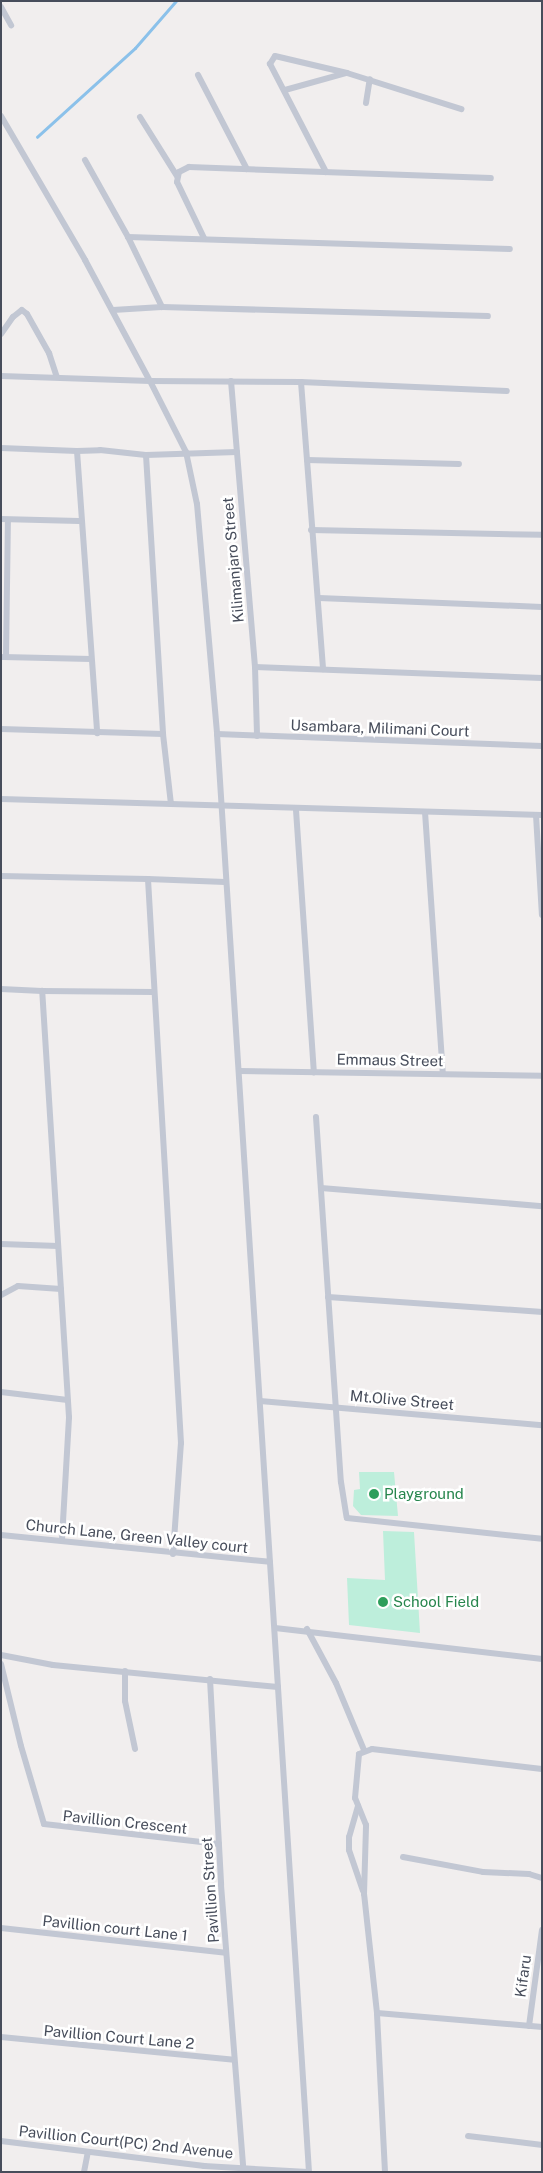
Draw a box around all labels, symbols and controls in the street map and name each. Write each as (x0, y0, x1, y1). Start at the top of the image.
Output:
street label: Kilimanjaro Street (219, 496, 247, 624)
street label: Usambara, Milimani Court (290, 716, 470, 740)
street label: Emmaus Street (336, 1050, 444, 1070)
street label: Mt.Olive Street (349, 1386, 455, 1414)
place label: Playground (384, 1485, 464, 1503)
marker: Playground (368, 1488, 380, 1500)
street label: Church Lane, Green Valley court (25, 1515, 249, 1557)
place label: School Field (393, 1593, 479, 1611)
marker: School Field (377, 1596, 389, 1608)
street label: Pavillion Crescent (62, 1807, 188, 1837)
street label: Pavillion Street (197, 1837, 223, 1943)
street label: Pavillion court Lane 1 (41, 1911, 189, 1945)
street label: Kifaru (511, 1954, 535, 1998)
street label: Pavillion Court Lane 2 (43, 2021, 195, 2053)
street label: Pavillion Court(PC) 2nd Avenue (18, 2122, 234, 2162)

